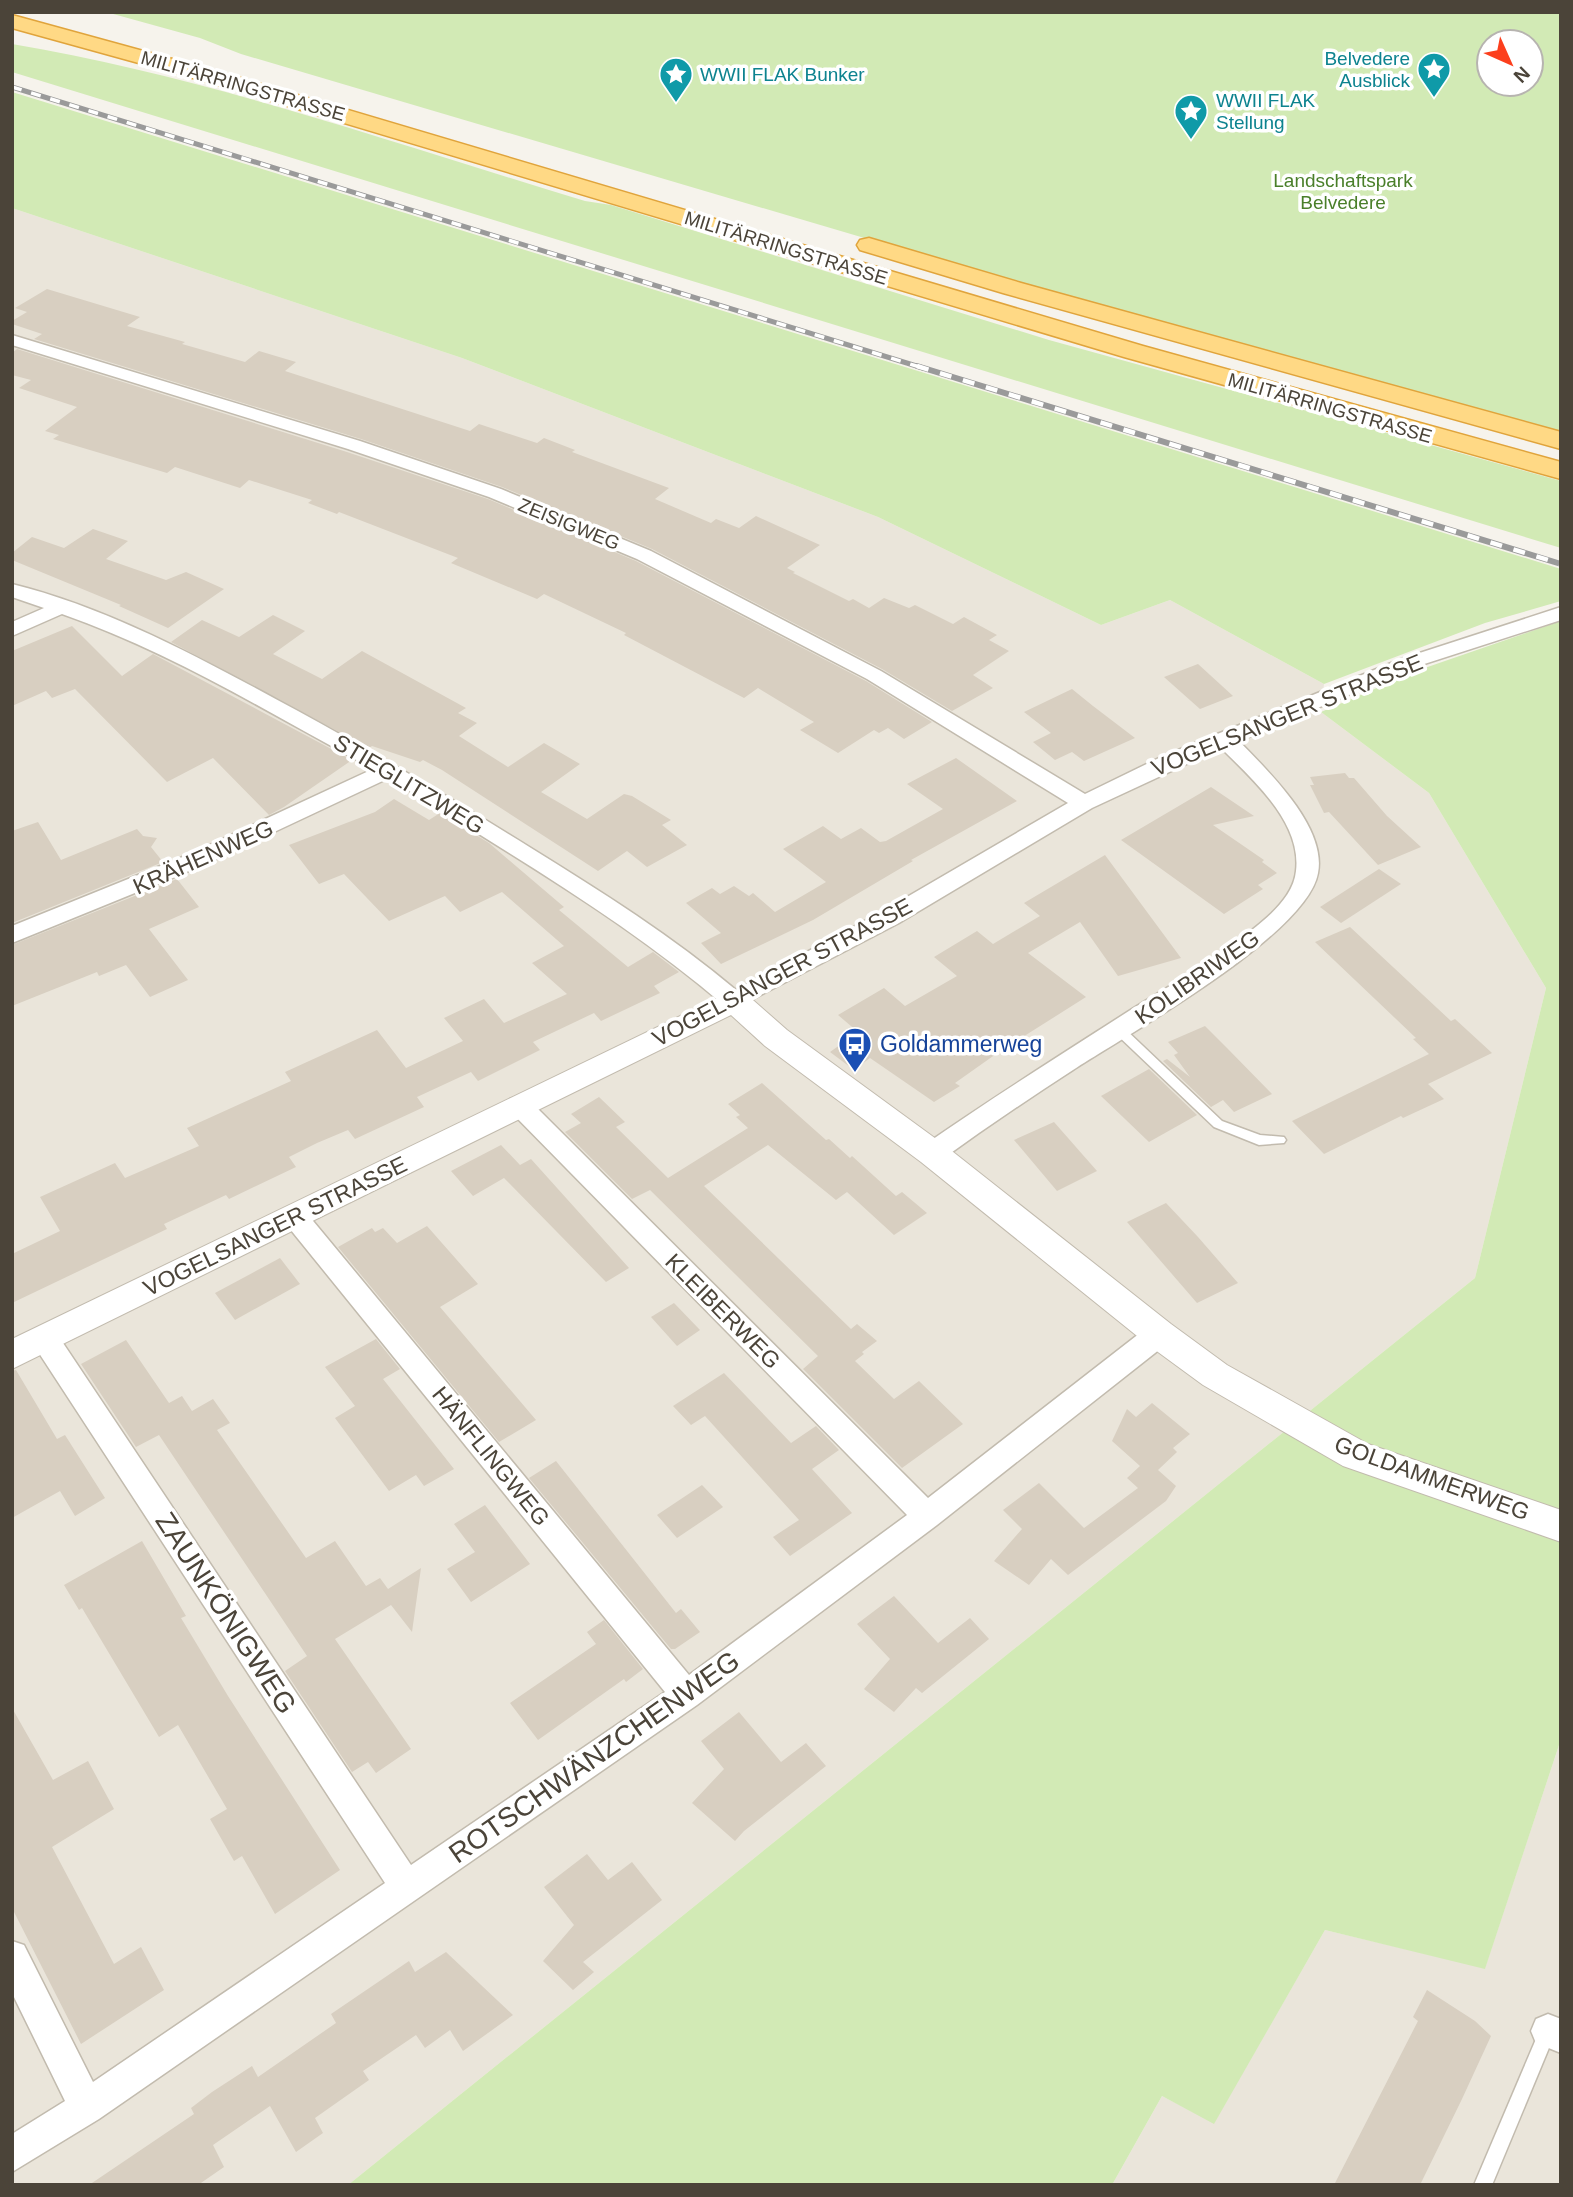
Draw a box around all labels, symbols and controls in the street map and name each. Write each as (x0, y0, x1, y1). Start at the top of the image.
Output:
north arrow (1475, 28, 1545, 98)
street label: MILITÄRRINGSTRASSE (139, 47, 347, 125)
place label: Belvedere Ausblick (1324, 48, 1410, 91)
place icon: Belvedere Ausblick (1415, 50, 1453, 99)
place icon: WWII FLAK Bunker (657, 55, 695, 104)
text: N (1509, 62, 1534, 87)
place label: WWII FLAK Bunker (700, 64, 865, 85)
place label: WWII FLAK Stellung (1216, 90, 1316, 133)
place icon: WWII FLAK Stellung (1172, 92, 1210, 141)
park label: Landschaftspark Belvedere (1273, 170, 1413, 213)
street label: MILITÄRRINGSTRASSE (682, 207, 890, 289)
street label: MILITÄRRINGSTRASSE (1226, 369, 1434, 447)
street label: ZEISIGWEG (515, 494, 623, 554)
street label: VOGELSANGER STRASSE (1148, 649, 1426, 781)
street label: STIEGLITZWEG (329, 729, 489, 839)
street label: KRÄHENWEG (129, 814, 277, 900)
street label: VOGELSANGER STRASSE (648, 892, 916, 1052)
street label: KOLIBRIWEG (1130, 925, 1264, 1029)
bus stop icon: Goldammerweg (836, 1025, 874, 1074)
place label: Goldammerweg (880, 1031, 1042, 1057)
street label: VOGELSANGER STRASSE (139, 1151, 411, 1301)
street label: KLEIBERWEG (660, 1248, 786, 1374)
street label: HÄNFLINGWEG (427, 1381, 555, 1531)
street label: GOLDAMMERWEG (1331, 1431, 1533, 1525)
street label: ZAUNKÖNIGWEG (149, 1507, 303, 1719)
street label: ROTSCHWÄNZCHENWEG (443, 1645, 745, 1869)

